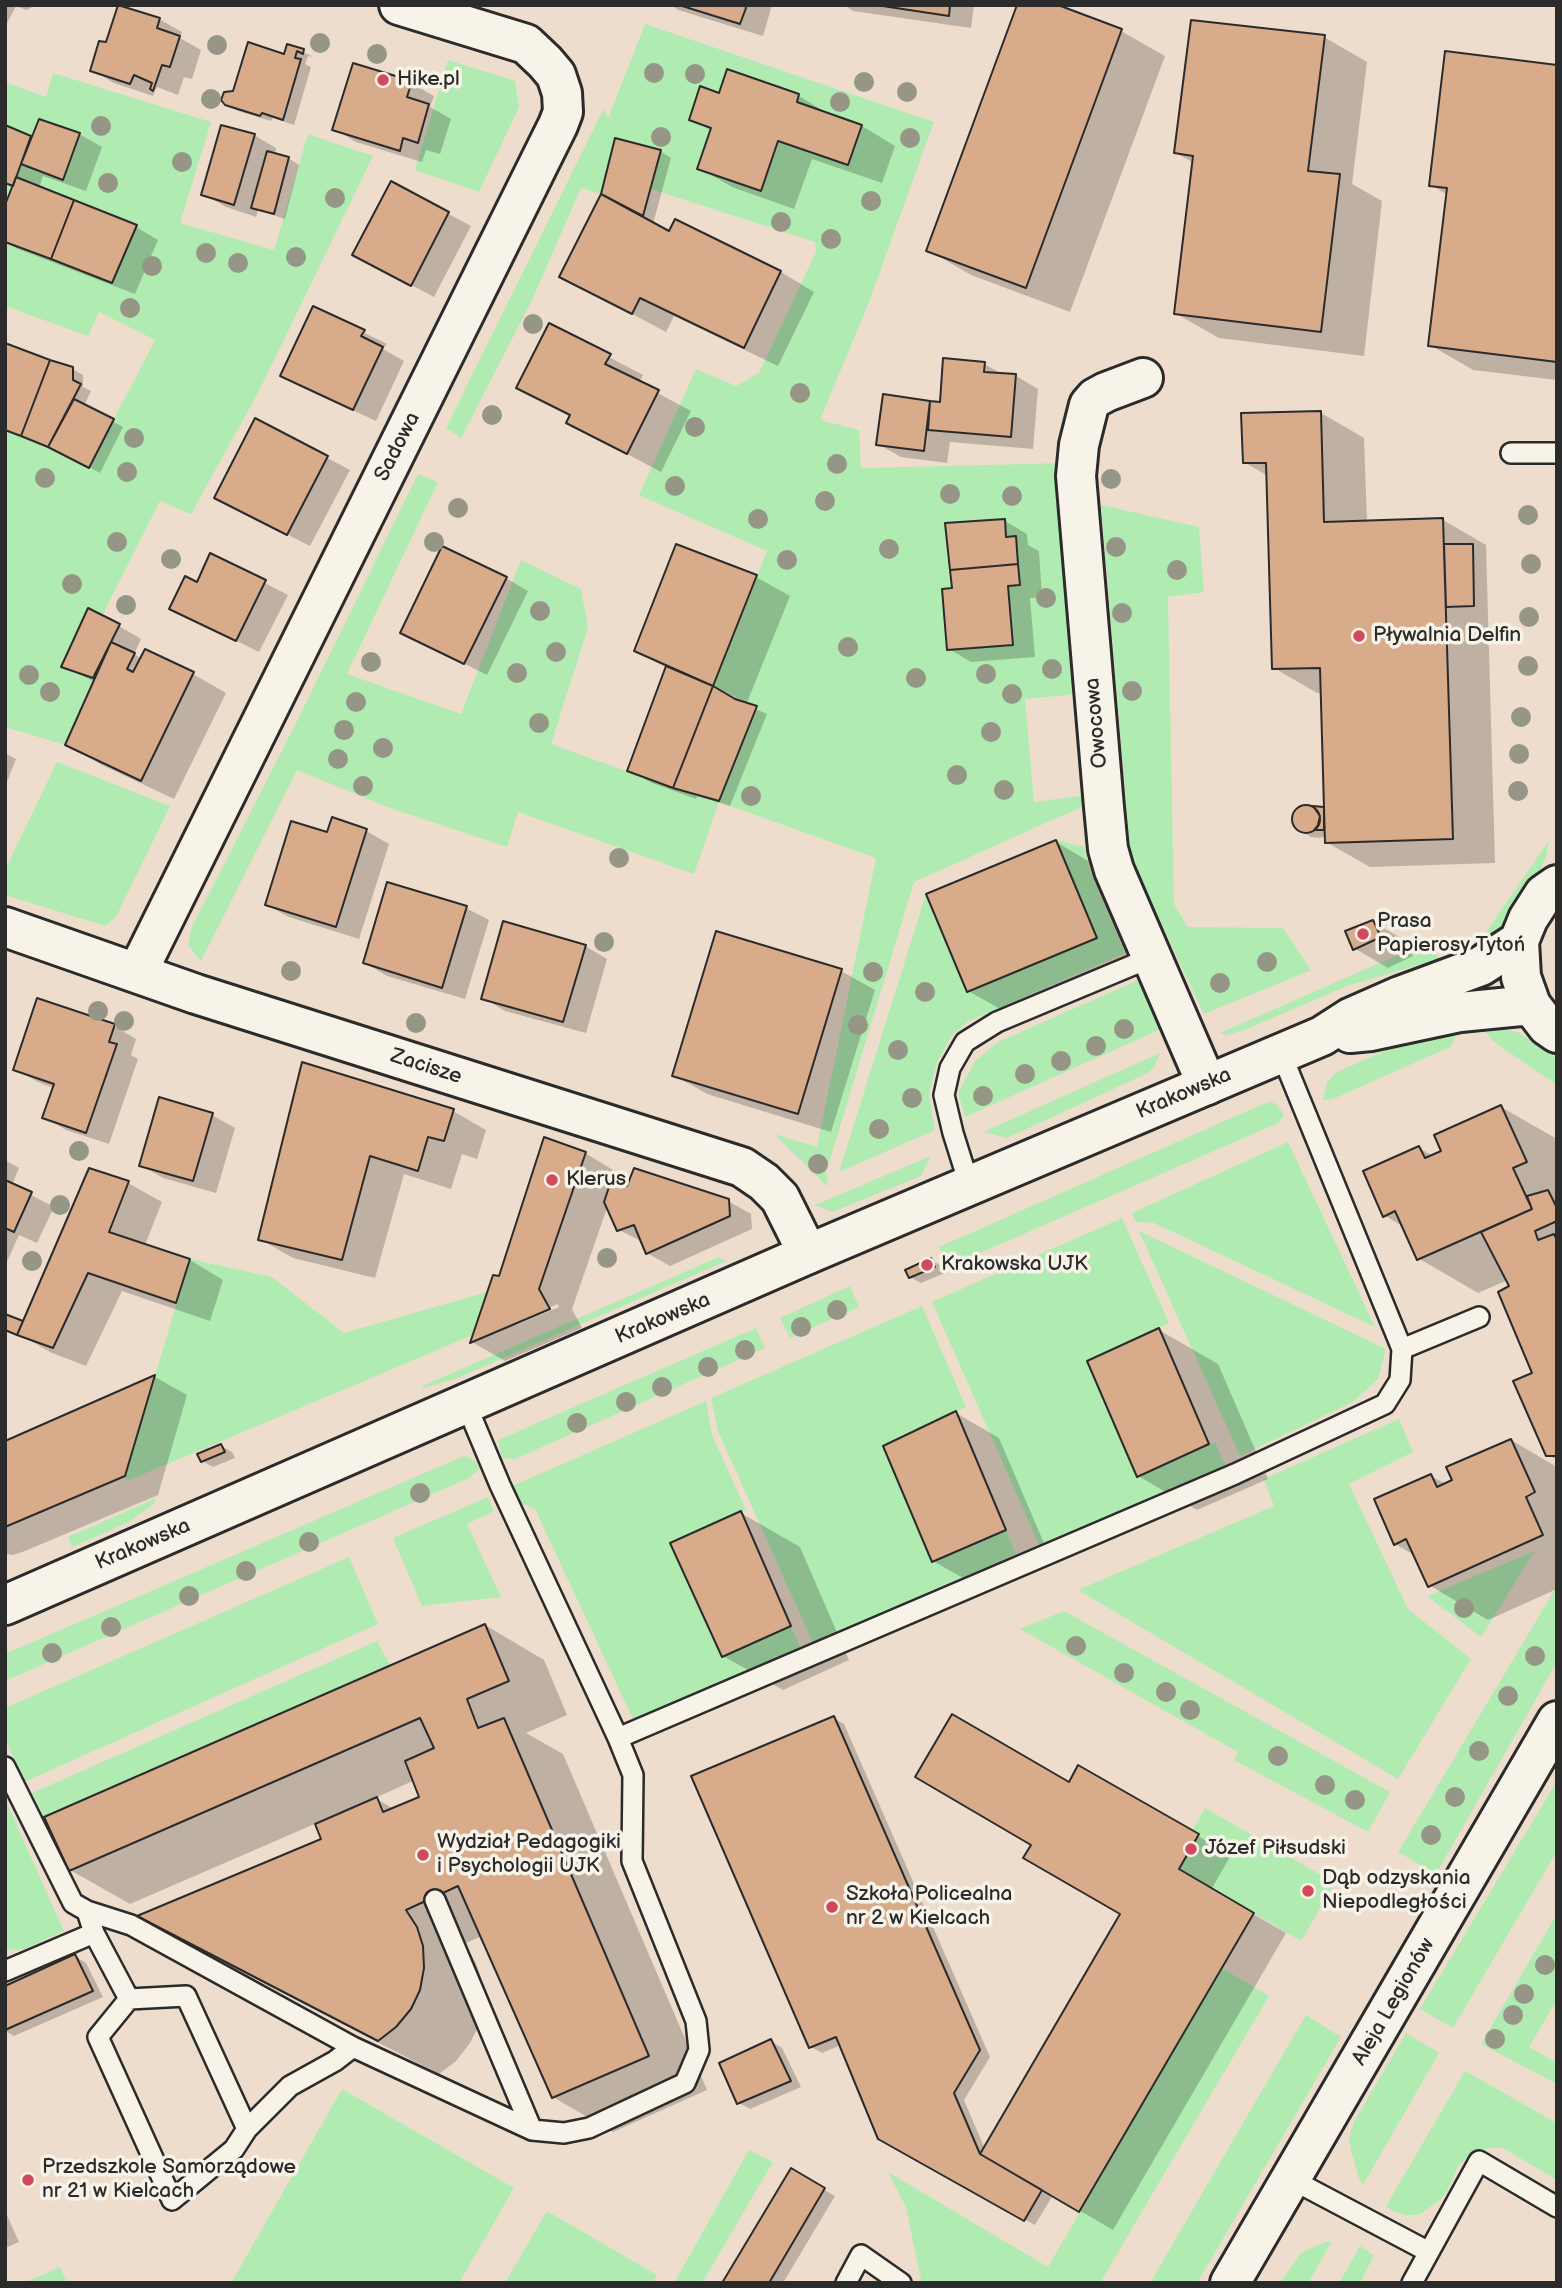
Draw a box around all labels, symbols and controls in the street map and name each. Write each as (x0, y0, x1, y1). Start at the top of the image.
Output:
place label: Hike.pl (397, 67, 460, 93)
marker: Hike.pl (375, 72, 391, 88)
street label: Sadowa (370, 408, 426, 486)
place label: Pływalnia Delfin (1373, 623, 1521, 649)
marker: Pływalnia Delfin (1351, 628, 1367, 644)
street label: Owocowa (1080, 677, 1114, 769)
place label: Prasa Papierosy Tytoń (1377, 909, 1525, 959)
marker: Prasa Papierosy Tytoń (1355, 926, 1371, 942)
street label: Zacisze (387, 1044, 465, 1090)
street label: Krakowska (1133, 1063, 1235, 1125)
place label: Klerus (566, 1167, 626, 1193)
marker: Klerus (544, 1172, 560, 1188)
place label: Krakowska UJK (941, 1252, 1088, 1278)
marker: Krakowska UJK (919, 1257, 935, 1273)
street label: Krakowska (612, 1288, 714, 1350)
street label: Krakowska (92, 1514, 194, 1576)
place label: Wydział Pedagogiki i Psychologii UJK (437, 1830, 621, 1880)
place label: Józef Piłsudski (1205, 1836, 1346, 1862)
marker: Józef Piłsudski (1183, 1841, 1199, 1857)
marker: Wydział Pedagogiki i Psychologii UJK (415, 1847, 431, 1863)
place label: Dąb odzyskania Niepodległości (1322, 1866, 1471, 1916)
place label: Szkoła Policealna nr 2 w Kielcach (846, 1882, 1012, 1932)
marker: Dąb odzyskania Niepodległości (1300, 1883, 1316, 1899)
marker: Szkoła Policealna nr 2 w Kielcach (824, 1899, 840, 1915)
street label: Aleja Legionów (1347, 1934, 1441, 2070)
place label: Przedszkole Samorządowe nr 21 w Kielcach (42, 2155, 296, 2205)
marker: Przedszkole Samorządowe nr 21 w Kielcach (20, 2172, 36, 2188)

